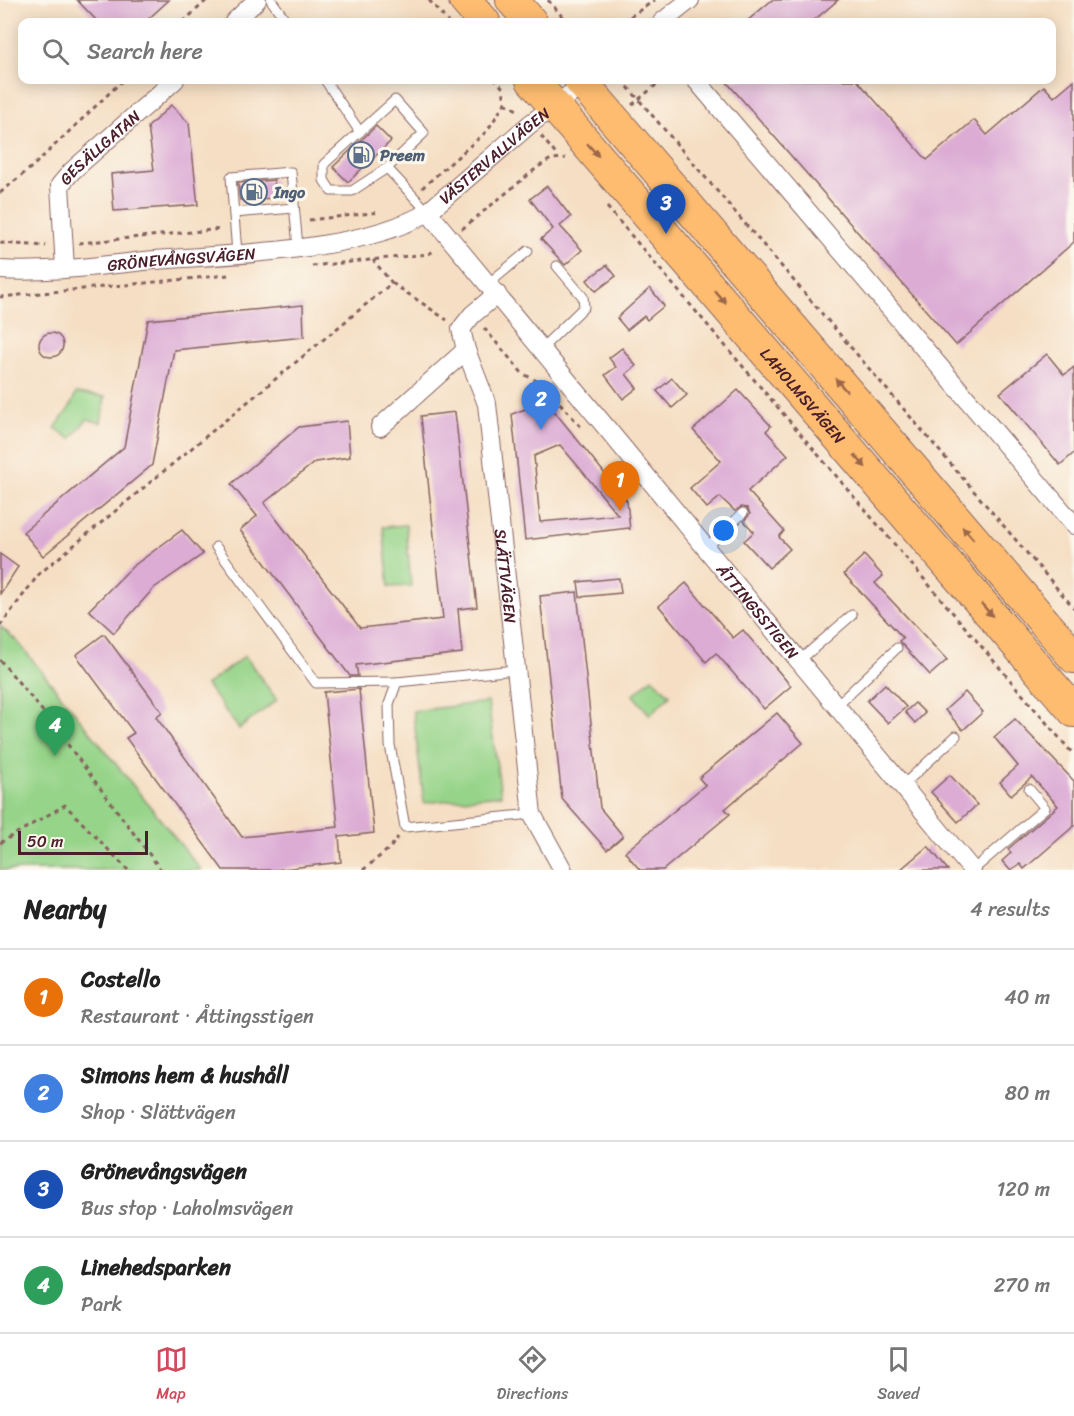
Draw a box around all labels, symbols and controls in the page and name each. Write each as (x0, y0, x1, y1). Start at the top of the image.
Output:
search box (18, 18, 1056, 84)
text: Search here (87, 32, 203, 71)
icon: search (39, 35, 72, 68)
street label: VÄSTERVALLVÄGEN (432, 100, 557, 212)
street label: GESÄLLGATAN (52, 103, 147, 192)
fuel station icon: Preem (346, 140, 376, 170)
place label: Preem (380, 141, 425, 170)
one-way arrow (586, 142, 599, 158)
fuel station icon: Ingo (239, 177, 269, 207)
place label: Ingo (273, 178, 306, 207)
pin: 3 (646, 184, 686, 234)
street label: GRÖNEVÅNGSVÄGEN (106, 239, 257, 280)
one-way arrow (713, 289, 726, 304)
street label: LAHOLMSVÄGEN (752, 341, 853, 452)
one-way arrow (835, 378, 848, 393)
pin: 2 (522, 380, 560, 430)
one-way arrow (854, 453, 867, 469)
pin: 1 (600, 462, 640, 511)
your location (709, 516, 738, 545)
one-way arrow (962, 526, 975, 541)
street label: SLÄTTVÄGEN (486, 527, 525, 625)
street label: ÅTTINGSSTIGEN (708, 556, 806, 666)
one-way arrow (980, 602, 993, 617)
pin: 4 (36, 706, 74, 756)
text: 50 m (27, 827, 63, 856)
scale bar (18, 828, 148, 856)
text: Nearby (24, 886, 106, 932)
text: 4 results (970, 892, 1050, 927)
text: Costello (81, 960, 160, 999)
text: 1 (39, 980, 48, 1015)
text: 40 m (1004, 980, 1050, 1015)
text: Restaurant · Åttingsstigen (81, 999, 314, 1034)
text: Simons hem & hushåll (81, 1056, 289, 1095)
text: 2 (38, 1076, 49, 1111)
text: 80 m (1005, 1076, 1050, 1111)
text: Shop · Slättvägen (81, 1095, 236, 1130)
text: Grönevångsvägen (81, 1152, 247, 1191)
text: 3 (38, 1172, 49, 1207)
text: 120 m (997, 1172, 1050, 1207)
text: Bus stop · Laholmsvägen (81, 1191, 293, 1226)
text: Linehedsparken (81, 1248, 231, 1287)
text: 4 (37, 1268, 50, 1303)
text: 270 m (994, 1268, 1050, 1303)
text: Park (81, 1287, 122, 1322)
tab: Map (155, 1343, 188, 1408)
tab: Directions (497, 1343, 568, 1408)
tab: Saved (877, 1343, 919, 1408)

